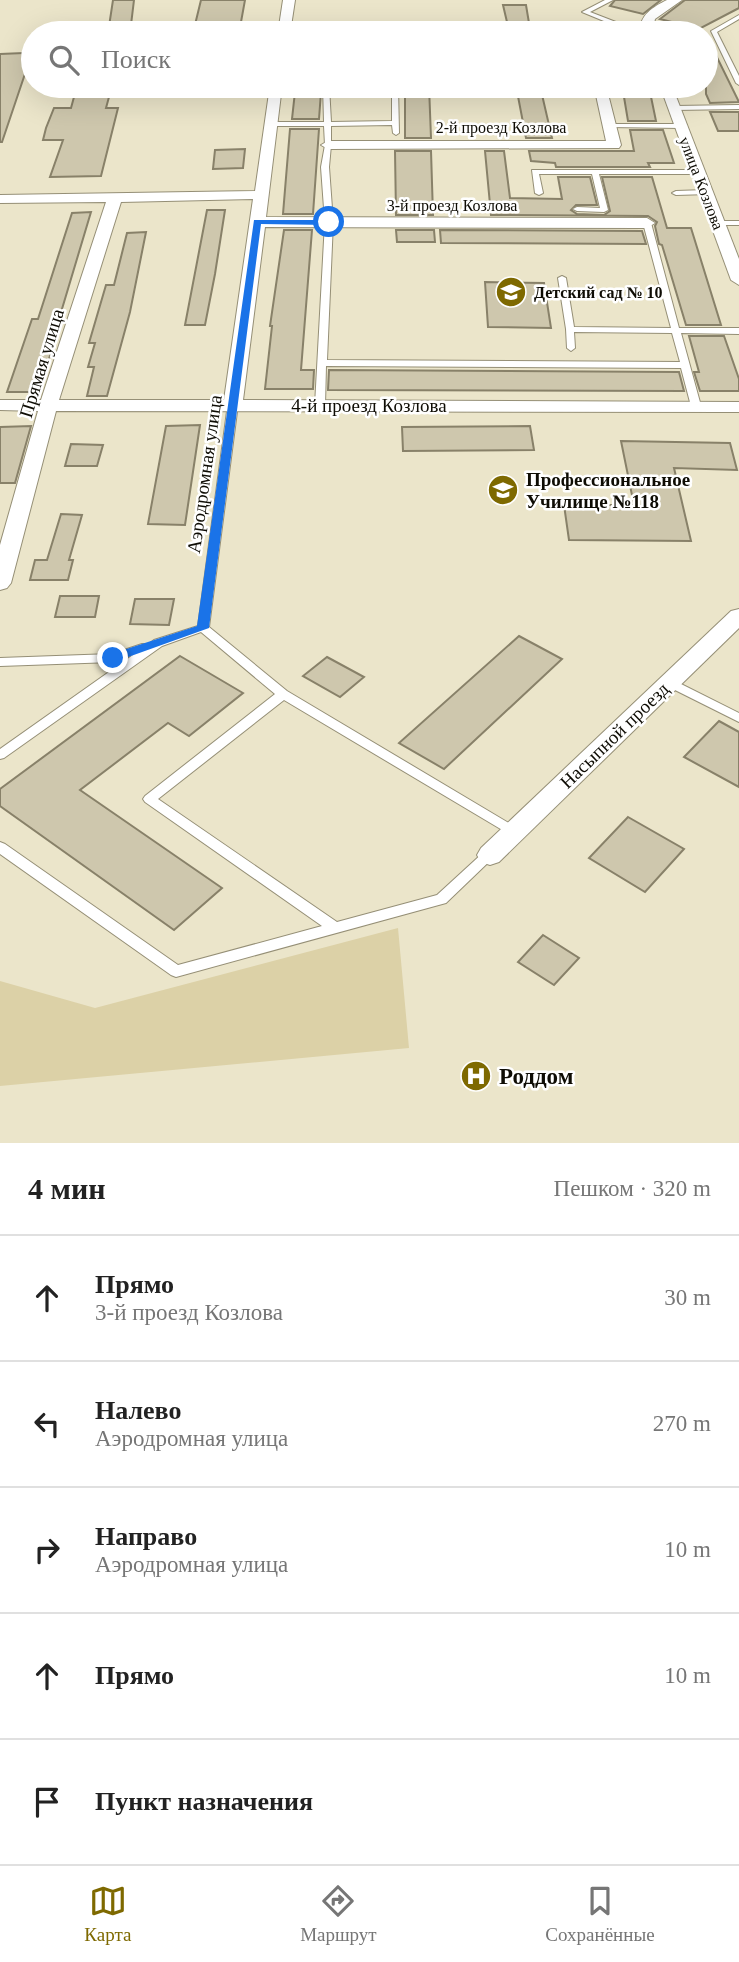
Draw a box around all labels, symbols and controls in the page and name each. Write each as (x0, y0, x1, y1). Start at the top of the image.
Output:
search box (21, 21, 718, 98)
icon: search (45, 41, 83, 79)
text: Поиск (101, 45, 171, 74)
street label: 2-й проезд Козлова (436, 119, 566, 137)
street label: улица Козлова (675, 134, 727, 232)
street label: 3-й проезд Козлова (387, 197, 517, 215)
route start (313, 206, 344, 237)
school or university icon: Детский сад № 10 (494, 275, 528, 309)
place label: Детский сад № 10 (534, 284, 663, 302)
street label: Прямая улица (15, 306, 68, 420)
street label: Аэродромная улица (183, 393, 226, 555)
street label: 4-й проезд Козлова (291, 395, 447, 416)
place label: Профессиональное Училище №118 (526, 469, 690, 512)
school or university icon: Профессиональное Училище №118 (486, 473, 520, 507)
route end (97, 642, 128, 673)
street label: Насыпной проезд (556, 678, 673, 793)
hospital icon: Роддом (459, 1059, 493, 1093)
place label: Роддом (499, 1064, 573, 1089)
text: 4 мин (28, 1172, 106, 1205)
text: Пешком · 320 m (554, 1176, 711, 1201)
text: Прямо (95, 1270, 174, 1299)
icon: ahead (28, 1279, 66, 1317)
text: 30 m (664, 1285, 711, 1310)
text: 3-й проезд Козлова (95, 1300, 283, 1325)
text: Налево (95, 1396, 181, 1425)
icon: left (28, 1405, 66, 1443)
text: 270 m (653, 1411, 711, 1436)
text: Аэродромная улица (95, 1426, 288, 1451)
text: Направо (95, 1522, 197, 1551)
icon: right (28, 1531, 66, 1569)
text: 10 m (664, 1537, 711, 1562)
text: Аэродромная улица (95, 1552, 288, 1577)
icon: ahead (28, 1657, 66, 1695)
text: Прямо (95, 1661, 174, 1690)
text: 10 m (664, 1663, 711, 1688)
icon: arrive (28, 1783, 66, 1821)
text: Пункт назначения (95, 1787, 313, 1816)
tab: Карта (84, 1882, 131, 1946)
tab: Маршрут (300, 1882, 377, 1946)
tab: Сохранённые (545, 1882, 655, 1946)

